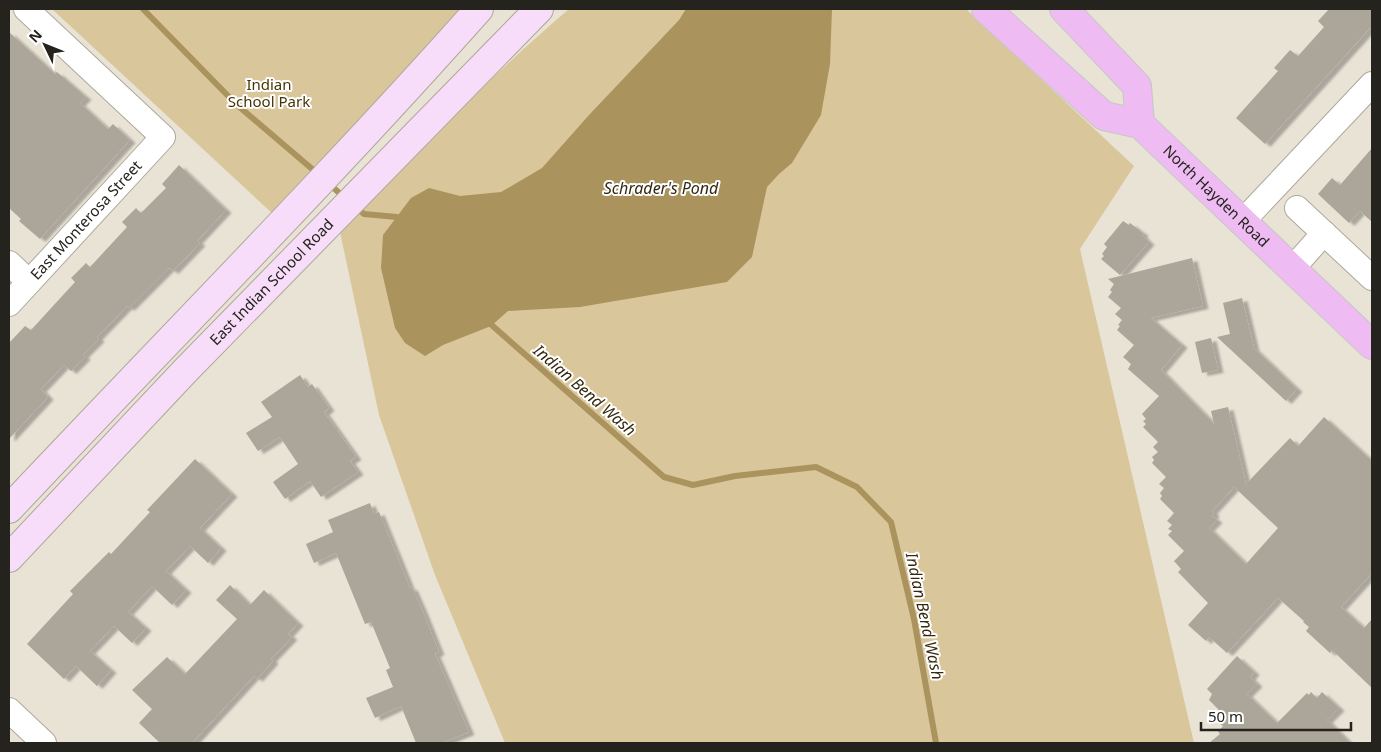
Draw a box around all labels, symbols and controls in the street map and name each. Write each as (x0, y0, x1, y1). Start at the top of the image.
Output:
north arrow (20, 20, 70, 70)
text: N (24, 25, 46, 46)
park label: Indian School Park (228, 74, 310, 111)
street label: North Hayden Road (1159, 140, 1274, 251)
street label: East Monterosa Street (25, 155, 146, 283)
water label: Schrader's Pond (604, 177, 719, 199)
street label: East Indian School Road (205, 214, 337, 349)
water label: Indian Bend Wash (528, 339, 641, 441)
water label: Indian Bend Wash (901, 550, 949, 682)
scale bar (1201, 700, 1351, 732)
text: 50 m (1208, 706, 1243, 726)

